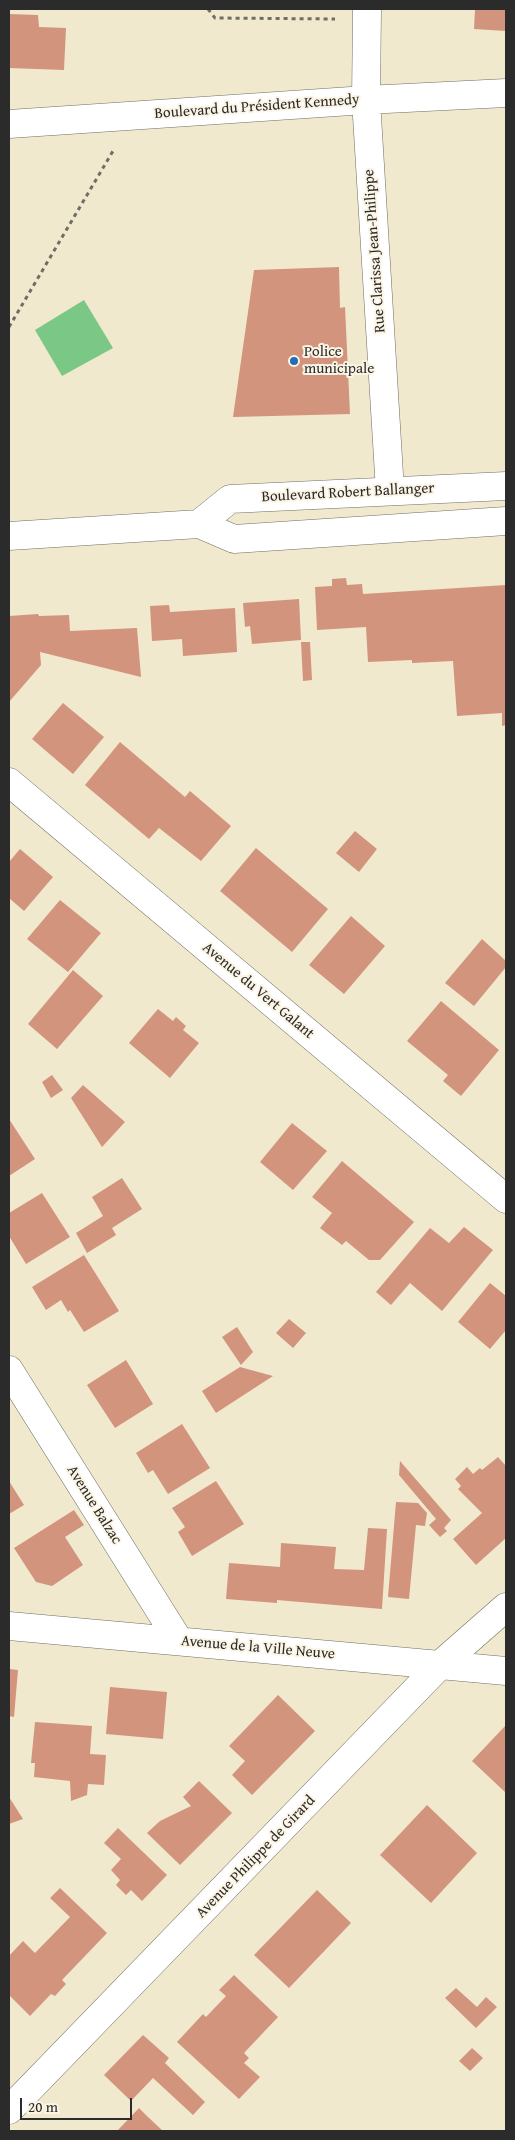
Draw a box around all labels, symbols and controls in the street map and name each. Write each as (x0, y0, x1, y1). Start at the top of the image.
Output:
street label: Boulevard du Président Kennedy (154, 91, 360, 123)
street label: Rue Clarissa Jean-Philippe (360, 169, 390, 333)
place label: Police municipale (304, 343, 374, 378)
marker: Police municipale (288, 355, 300, 367)
street label: Boulevard Robert Ballanger (261, 479, 435, 507)
street label: Avenue du Vert Galant (198, 939, 318, 1043)
street label: Avenue Balzac (63, 1462, 125, 1548)
street label: Avenue de la Ville Neuve (180, 1632, 336, 1664)
street label: Avenue Philippe de Girard (193, 1792, 319, 1922)
scale bar (22, 2088, 135, 2120)
text: 20 m (28, 2096, 58, 2117)

